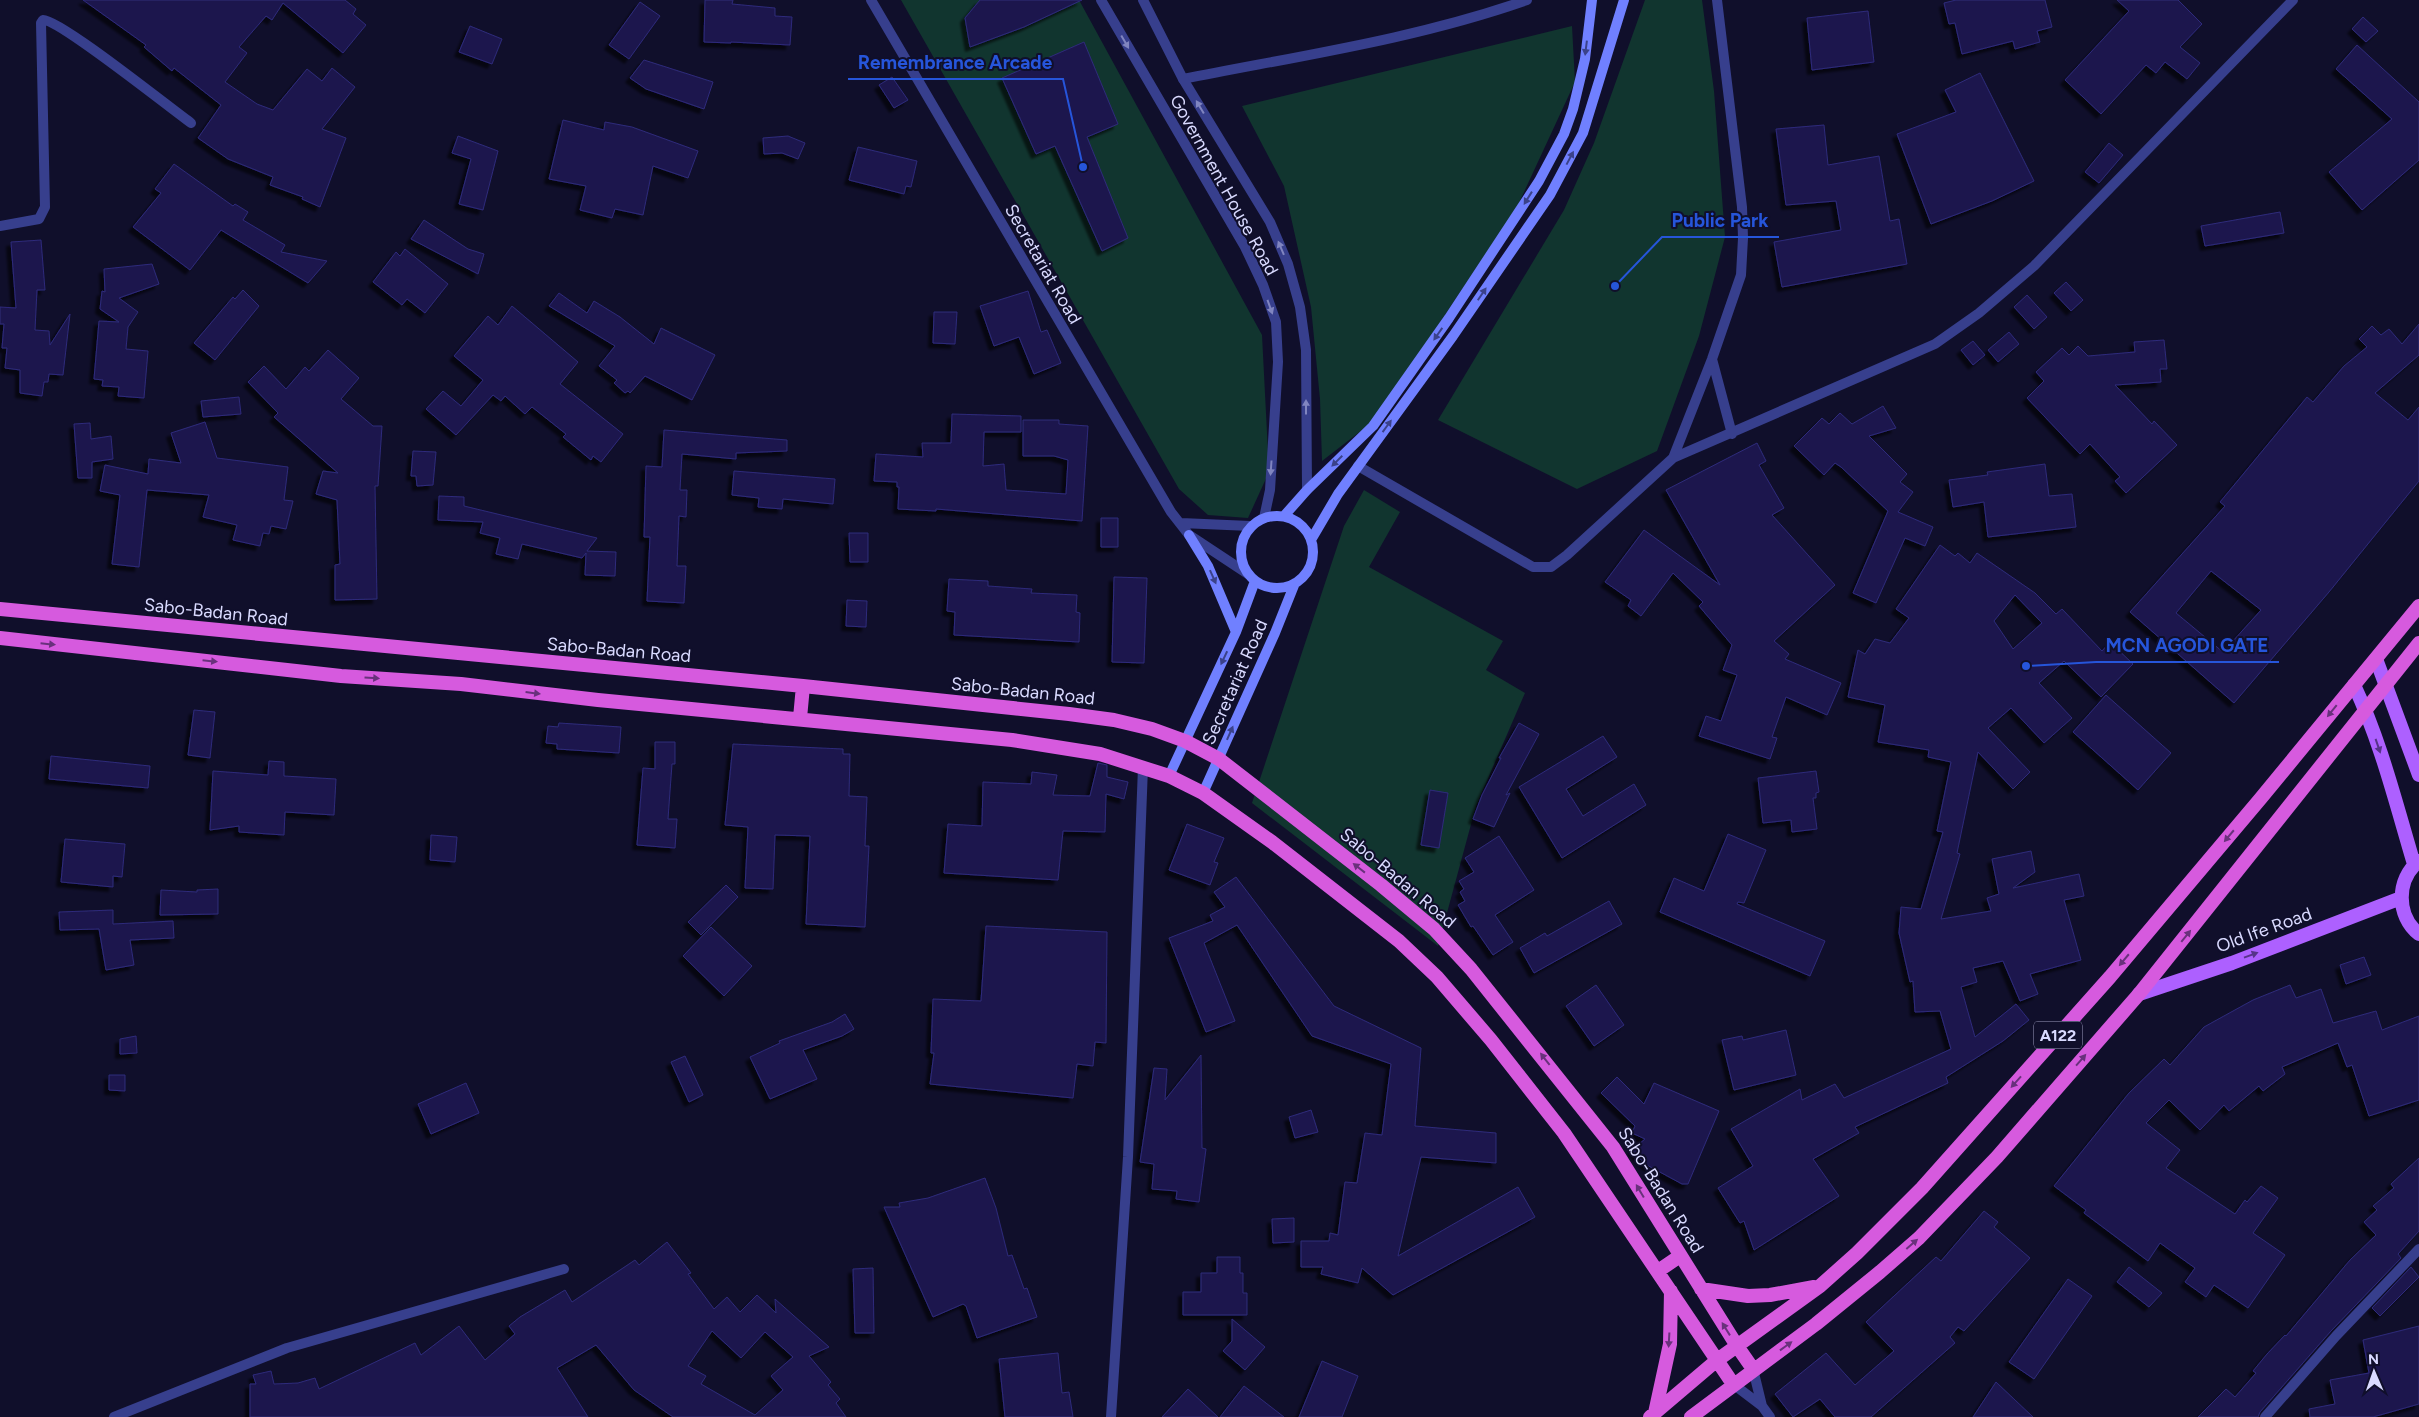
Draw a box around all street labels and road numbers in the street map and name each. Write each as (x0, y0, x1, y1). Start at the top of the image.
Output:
street label: Government House Road (1165, 91, 1283, 279)
street label: Secretariat Road (1000, 200, 1086, 328)
street label: Sabo-Badan Road (143, 594, 289, 630)
street label: Secretariat Road (1198, 616, 1272, 748)
street label: Sabo-Badan Road (546, 633, 692, 667)
street label: Sabo-Badan Road (950, 673, 1096, 709)
street label: Sabo-Badan Road (1336, 823, 1460, 933)
street label: Old Ife Road (2213, 903, 2315, 957)
road number: A122 (2034, 1022, 2082, 1048)
street label: Sabo-Badan Road (1613, 1123, 1709, 1257)

